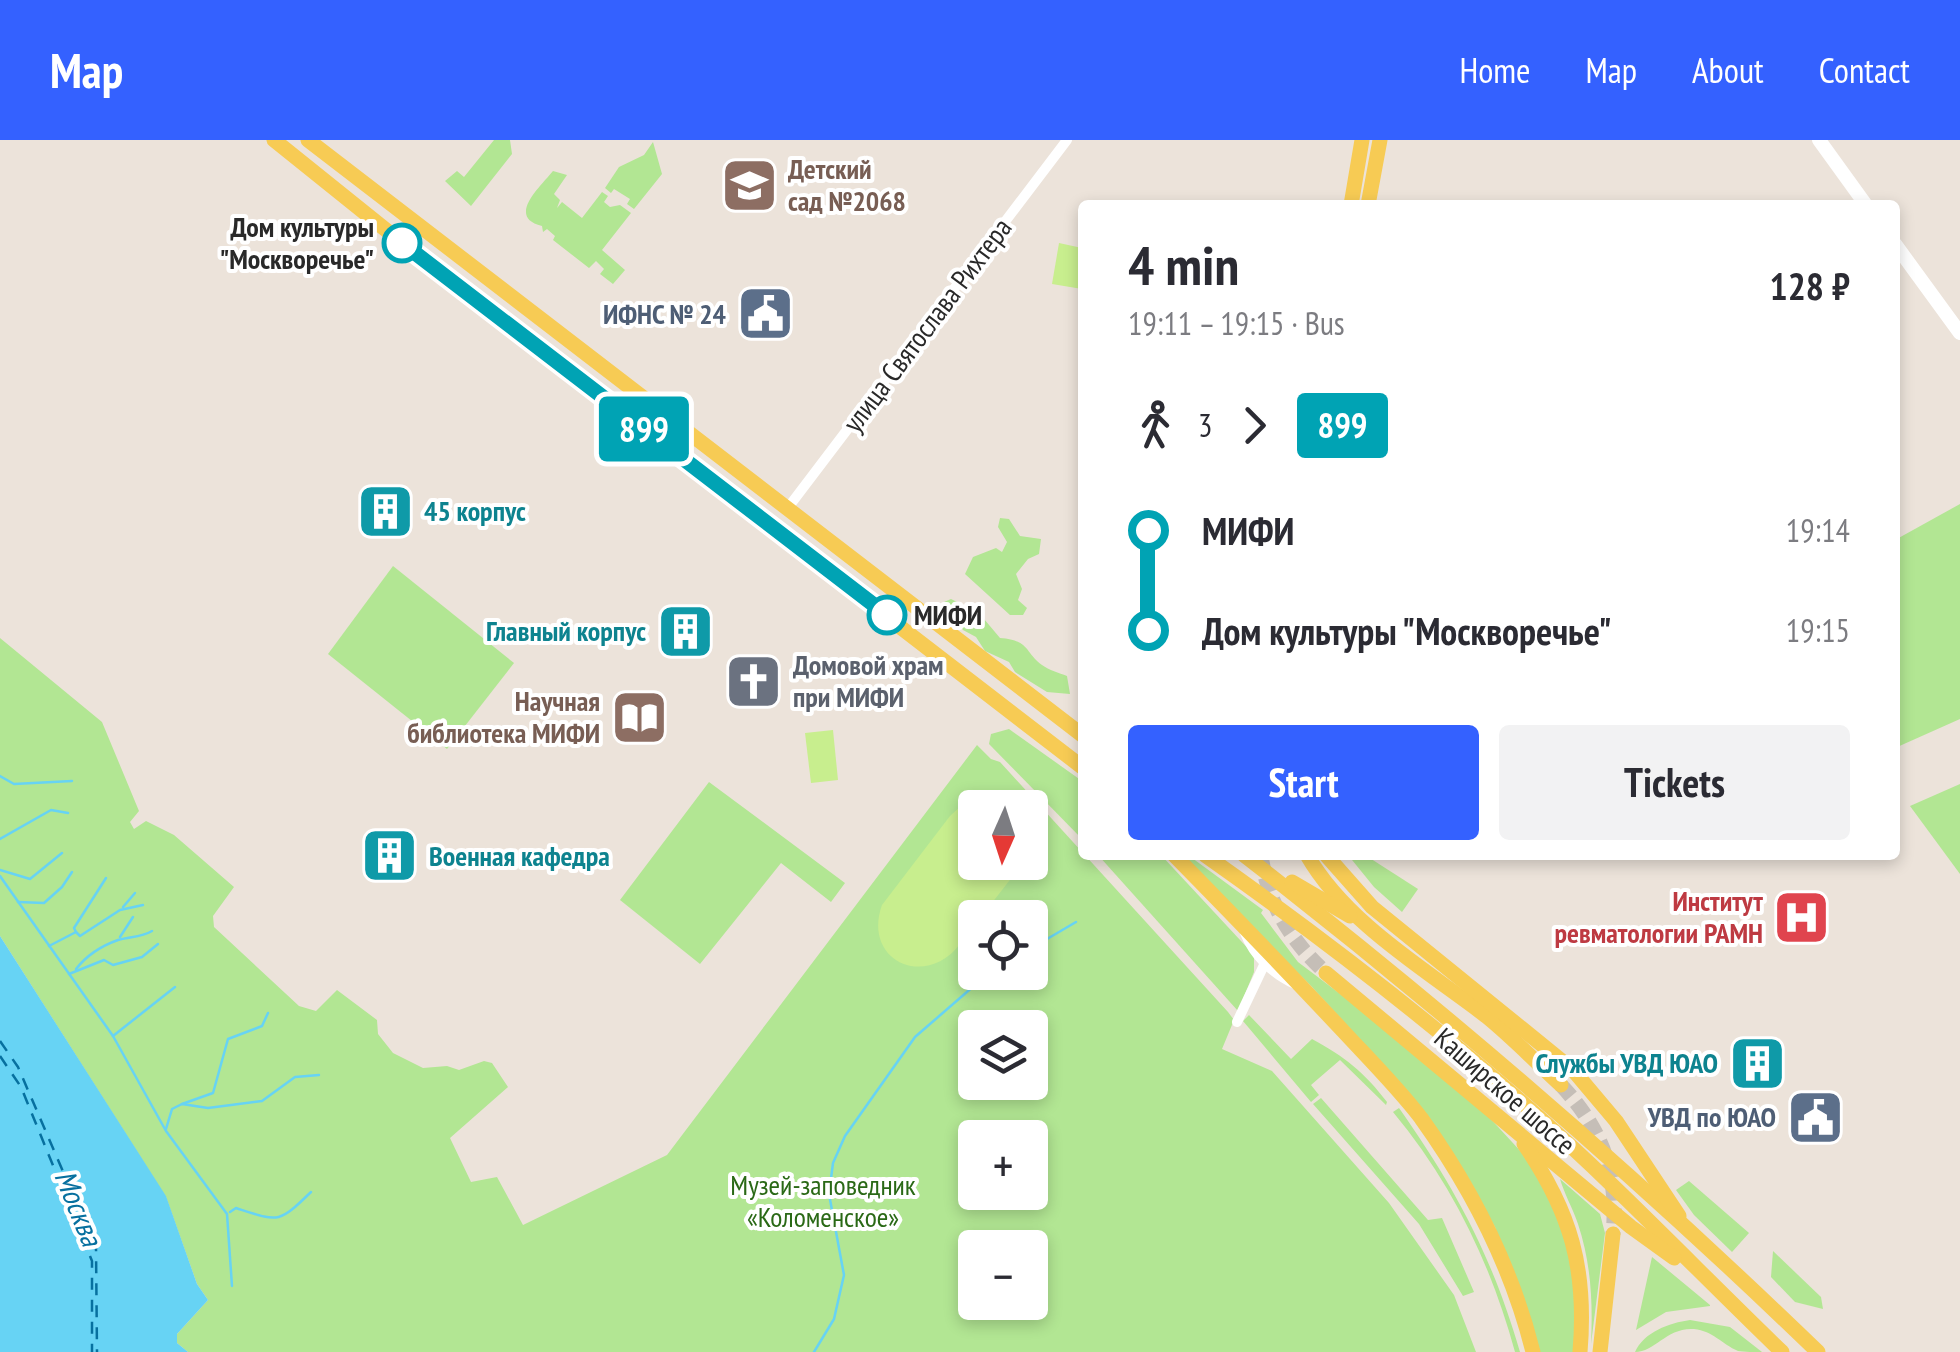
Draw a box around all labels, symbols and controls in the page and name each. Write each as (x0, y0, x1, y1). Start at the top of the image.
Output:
text: Map (50, 39, 123, 101)
text: Home (1459, 47, 1531, 93)
text: Map (1586, 47, 1637, 93)
text: About (1692, 47, 1764, 93)
text: Contact (1819, 47, 1910, 93)
place label: Детский сад №2068 (788, 150, 906, 219)
school or university icon: Детский сад №2068 (719, 155, 779, 215)
place label: Дом культуры "Москворечье" (219, 208, 374, 277)
street label: улица Святослава Рихтера (834, 210, 1019, 439)
marker: Дом культуры "Москворечье" (383, 224, 421, 262)
text: 4 min (1128, 229, 1239, 300)
text: 128 ₽ (1770, 261, 1850, 310)
public building icon: ИФНС № 24 (735, 284, 795, 344)
place label: ИФНС № 24 (603, 295, 727, 332)
text: 19:11 – 19:15 · Bus (1128, 302, 1345, 344)
line badge: 899 (586, 396, 702, 462)
icon: walk (1128, 398, 1183, 453)
icon: forward (1227, 398, 1282, 453)
text: 899 (1317, 402, 1368, 448)
text: 3 (1198, 404, 1212, 446)
text: 899 (619, 406, 669, 452)
building icon: 45 корпус (355, 481, 415, 541)
place label: 45 корпус (424, 492, 526, 529)
text: МИФИ (1202, 506, 1294, 555)
text: 19:14 (1786, 509, 1850, 551)
marker: МИФИ (868, 596, 906, 634)
place label: МИФИ (914, 596, 982, 633)
building icon: Главный корпус (655, 601, 715, 661)
text: Дом культуры "Москворечье" (1202, 606, 1612, 655)
text: 19:15 (1786, 609, 1850, 651)
place label: Главный корпус (486, 612, 646, 649)
place label: Домовой храм при МИФИ (793, 646, 944, 715)
church icon: Домовой храм при МИФИ (724, 651, 784, 711)
place label: Научная библиотека МИФИ (407, 682, 600, 751)
library icon: Научная библиотека МИФИ (609, 687, 669, 747)
button: Start (1128, 725, 1479, 840)
button: Tickets (1499, 725, 1850, 840)
north arrow (958, 790, 1048, 880)
map controls (958, 790, 1048, 1320)
building icon: Военная кафедра (360, 826, 420, 886)
place label: Военная кафедра (429, 837, 610, 874)
place label: Институт ревматологии РАМН (1554, 882, 1763, 951)
hospital icon: Институт ревматологии РАМН (1772, 887, 1832, 947)
button: locate (958, 900, 1048, 990)
button: layers (958, 1010, 1048, 1100)
street label: Каширское шоссе (1427, 1019, 1584, 1162)
building icon: Службы УВД ЮАО (1727, 1033, 1787, 1093)
place label: Службы УВД ЮАО (1536, 1044, 1718, 1081)
public building icon: УВД по ЮАО (1785, 1087, 1845, 1147)
place label: УВД по ЮАО (1647, 1098, 1776, 1135)
button: + (958, 1120, 1048, 1210)
water label: Москва (47, 1164, 113, 1253)
park label: Музей-заповедник «Коломенское» (730, 1166, 916, 1235)
button: − (958, 1230, 1048, 1320)

